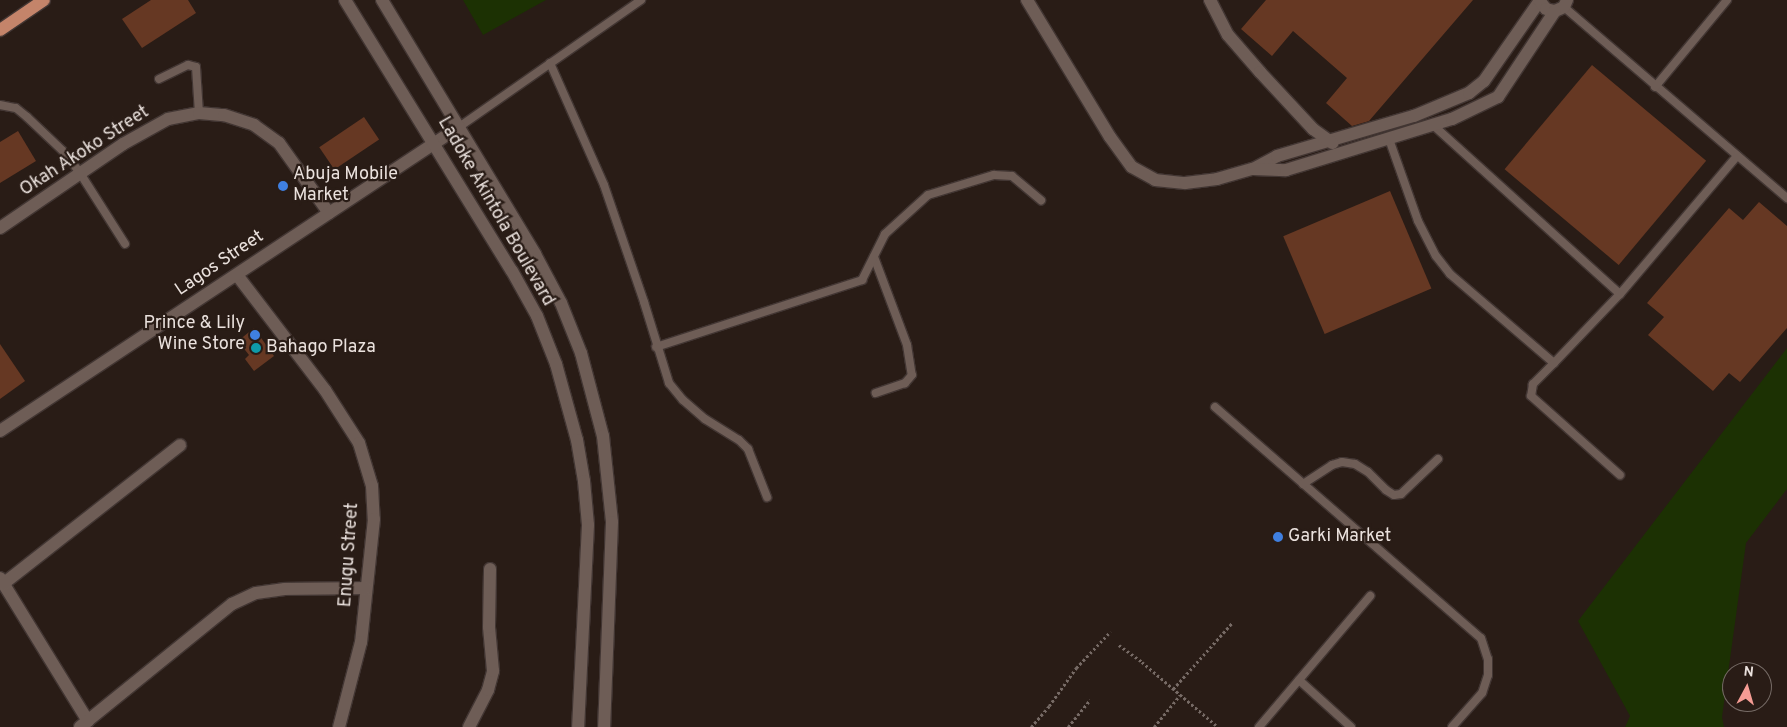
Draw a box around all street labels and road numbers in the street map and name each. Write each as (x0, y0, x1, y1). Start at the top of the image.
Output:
street label: Okah Akoko Street (16, 102, 154, 202)
street label: Ladoke Akintola Boulevard (432, 113, 558, 311)
street label: Lagos Street (172, 227, 268, 301)
street label: Enugu Street (336, 502, 364, 608)

